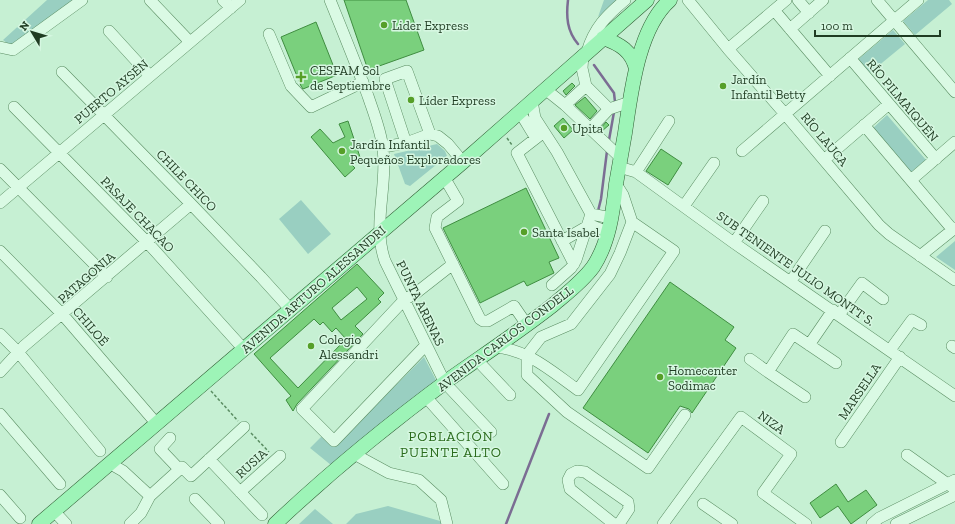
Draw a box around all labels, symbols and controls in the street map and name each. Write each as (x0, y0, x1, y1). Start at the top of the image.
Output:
north arrow (12, 12, 52, 52)
scale bar (815, 12, 940, 38)
text: N (17, 18, 33, 33)
place label: Lider Express (392, 18, 469, 33)
text: 100 m (821, 19, 853, 33)
marker: Lider Express (379, 20, 389, 30)
street label: PUERTO AYSÉN (71, 56, 152, 127)
street label: RÍO PILMAIQUÉN (864, 56, 942, 145)
place label: CESFAM Sol de Septiembre (310, 63, 391, 93)
marker: CESFAM Sol de Septiembre (295, 71, 307, 83)
place label: Jardín Infantil Betty (731, 72, 806, 102)
marker: Jardín Infantil Betty (718, 81, 728, 91)
place label: Líder Express (419, 93, 496, 108)
marker: Líder Express (406, 95, 416, 105)
street label: RÍO LAUCA (798, 109, 852, 170)
place label: Upita (572, 121, 604, 136)
marker: Upita (559, 123, 569, 133)
place label: Jardín Infantil Pequeños Exploradores (350, 137, 481, 167)
street label: CHILE CHICO (153, 146, 220, 214)
marker: Jardín Infantil Pequeños Exploradores (337, 146, 347, 156)
street label: PASAJE CHACAO (98, 173, 177, 255)
street label: SUB TENIENTE JULIO MONTT S. (714, 208, 878, 329)
street label: AVENIDA ARTURO ALESSANDRI (238, 223, 389, 356)
place label: Santa Isabel (532, 225, 600, 240)
marker: Santa Isabel (519, 227, 529, 237)
street label: PATAGONIA (55, 248, 118, 306)
street label: PUNTA ARENAS (393, 258, 448, 348)
street label: AVENIDA CARLOS CONDELL (434, 282, 576, 394)
street label: CHILOÉ (70, 304, 112, 349)
place label: Colegio Alessandri (319, 332, 379, 362)
marker: Colegio Alessandri (306, 341, 316, 351)
street label: MARSELLA (835, 360, 884, 422)
place label: Homecenter Sodimac (668, 363, 737, 393)
marker: Homecenter Sodimac (655, 372, 665, 382)
street label: NIZA (755, 408, 789, 438)
district label: POBLACIÓN PUENTE ALTO (400, 428, 502, 461)
street label: RUSIA (233, 445, 270, 481)

